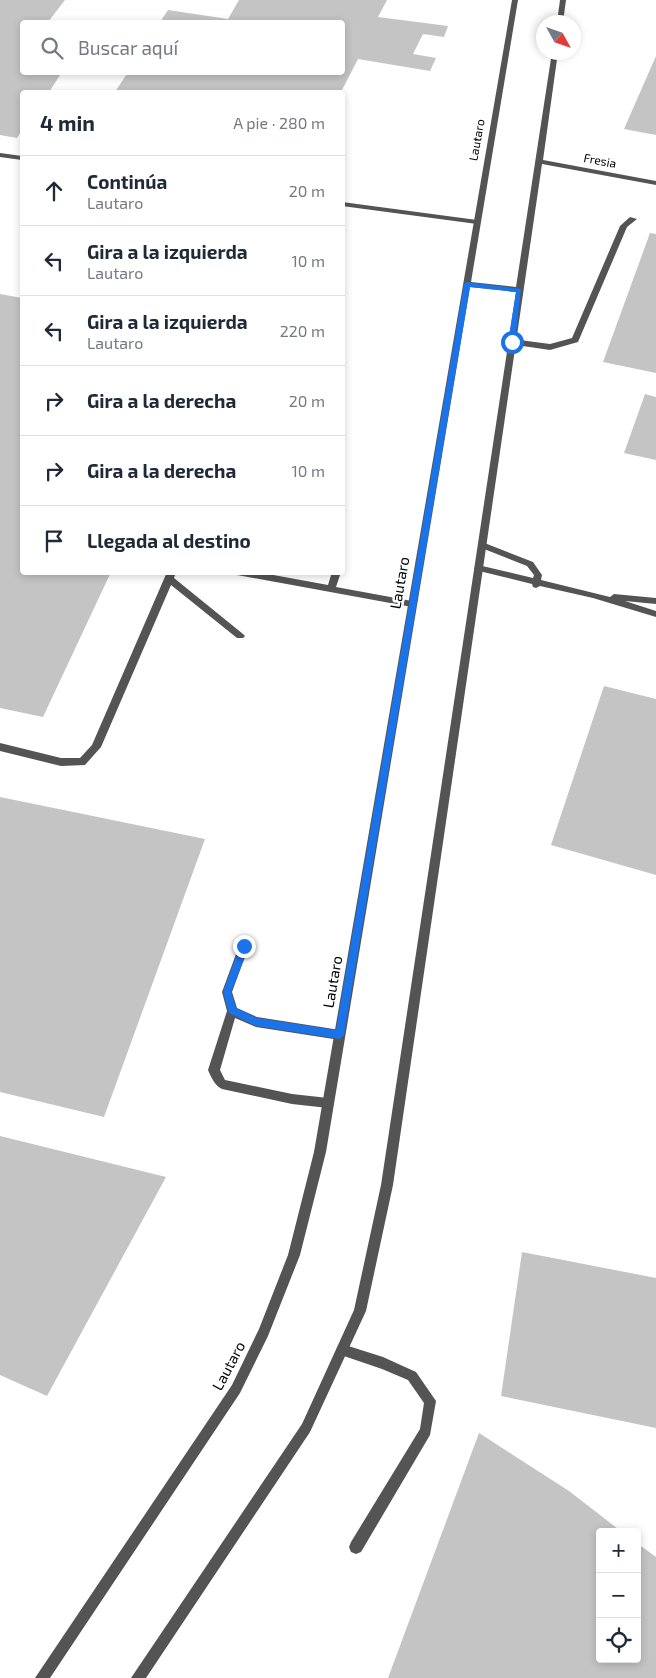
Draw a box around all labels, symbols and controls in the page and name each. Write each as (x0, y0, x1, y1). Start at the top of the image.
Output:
north arrow (536, 15, 581, 60)
search box (20, 20, 345, 75)
icon: search (38, 34, 66, 62)
text: Buscar aquí (78, 36, 178, 59)
text: 4 min (40, 110, 95, 135)
text: A pie · 280 m (233, 113, 325, 132)
street label: Lautaro (465, 118, 487, 162)
street label: Fresia (583, 150, 618, 170)
text: Continúa (87, 170, 167, 193)
icon: ahead (40, 177, 68, 205)
text: 20 m (289, 181, 325, 200)
text: Lautaro (87, 193, 143, 212)
text: Gira a la izquierda (87, 240, 248, 263)
icon: left (40, 247, 68, 275)
text: 10 m (291, 251, 325, 270)
text: Lautaro (87, 263, 143, 282)
text: Gira a la izquierda (87, 310, 248, 333)
icon: left (40, 317, 68, 345)
text: 220 m (280, 321, 325, 340)
route start (501, 331, 524, 354)
text: Lautaro (87, 333, 143, 352)
icon: right (40, 387, 68, 415)
text: Gira a la derecha (87, 389, 236, 412)
text: 20 m (289, 391, 325, 410)
icon: right (40, 457, 68, 485)
text: Gira a la derecha (87, 459, 236, 482)
text: 10 m (291, 461, 325, 480)
icon: arrive (40, 527, 68, 555)
text: Llegada al destino (87, 529, 251, 552)
street label: Lautaro (386, 555, 412, 610)
route end (233, 935, 256, 958)
street label: Lautaro (319, 954, 345, 1009)
street label: Lautaro (208, 1338, 248, 1393)
map controls (596, 1528, 641, 1663)
button: + (596, 1528, 641, 1573)
button: − (596, 1573, 641, 1618)
button: locate (596, 1618, 641, 1663)

